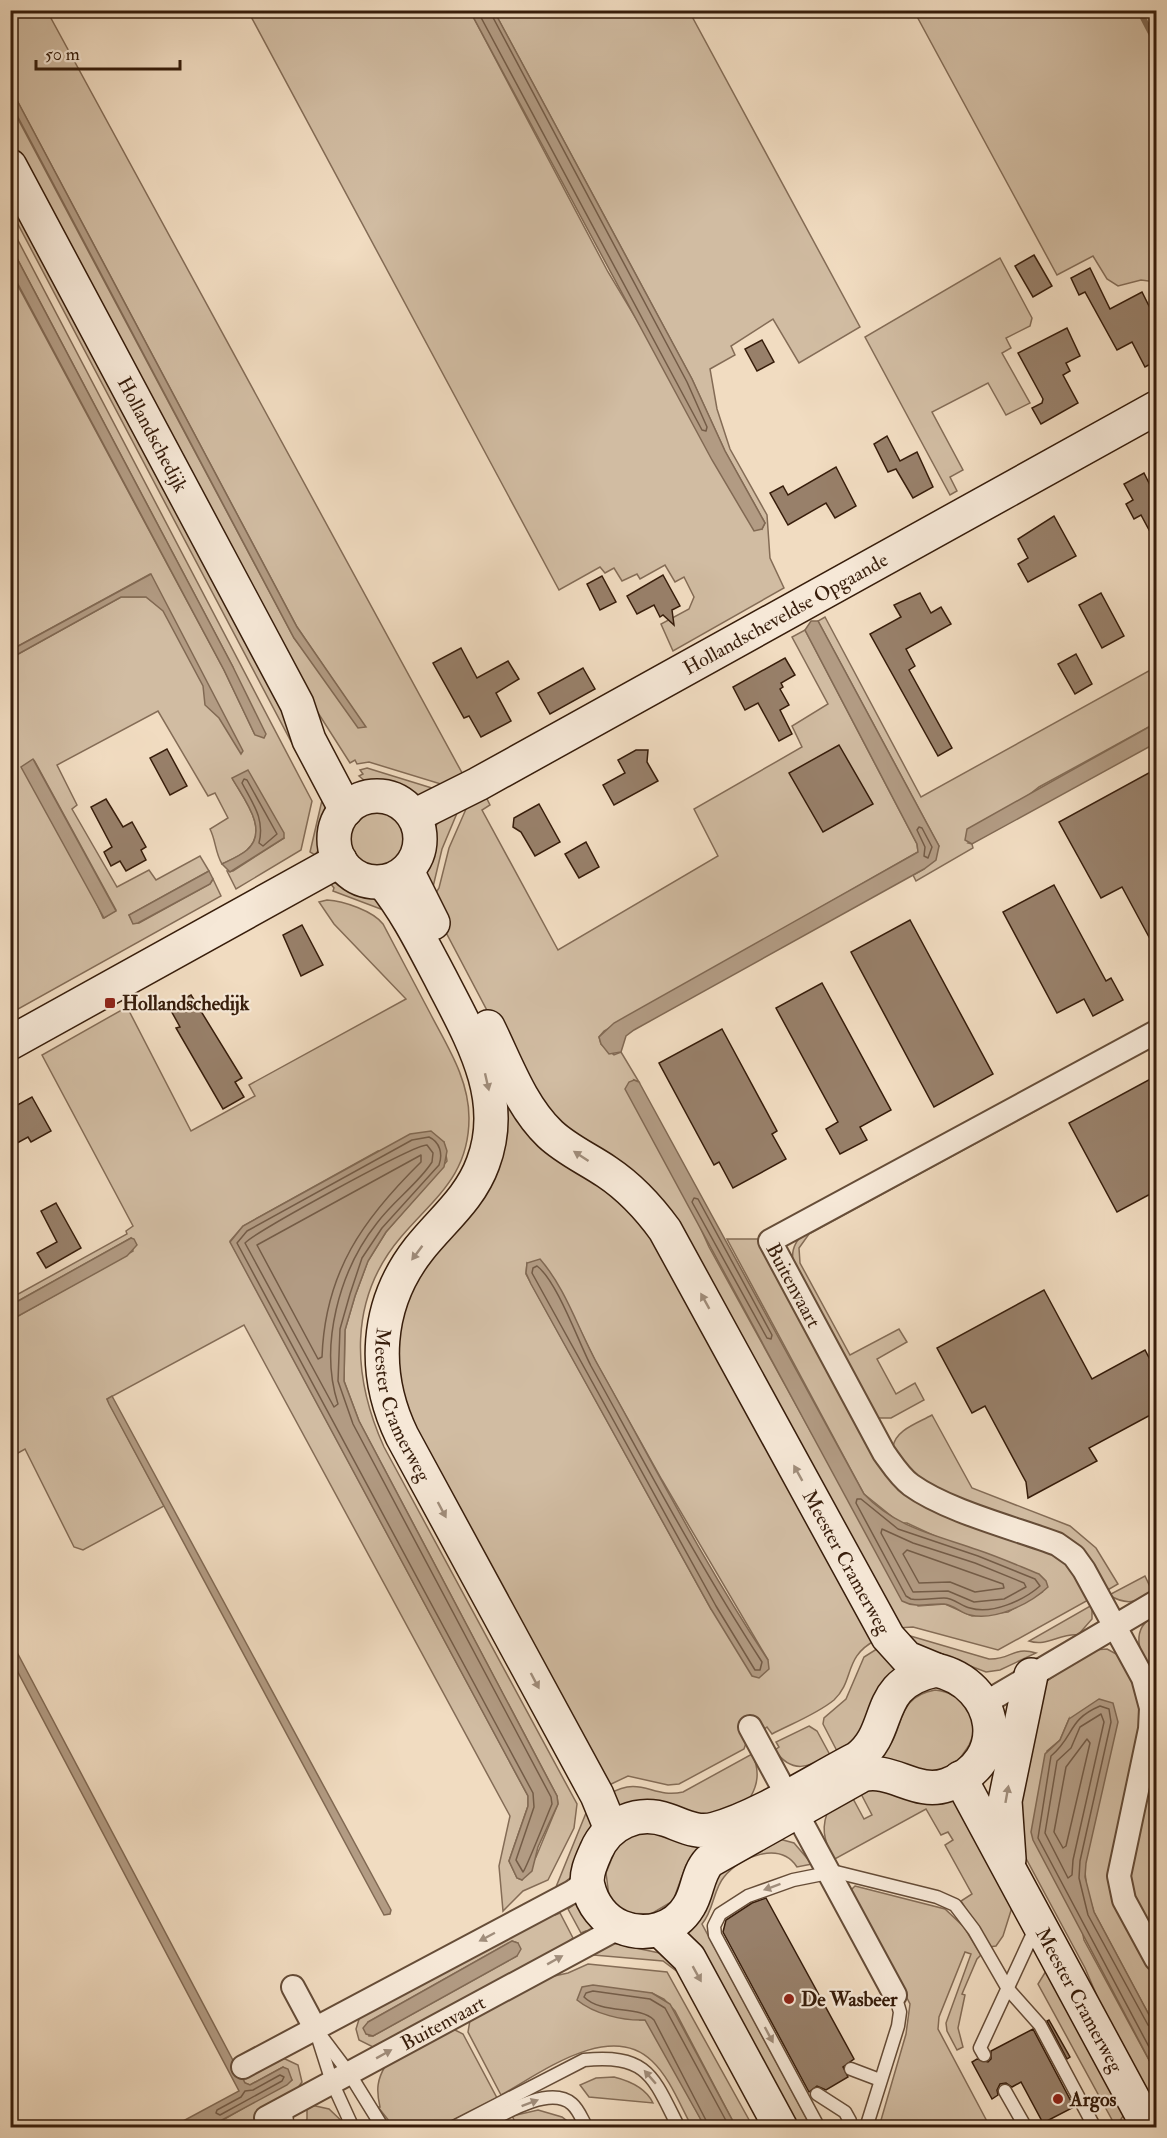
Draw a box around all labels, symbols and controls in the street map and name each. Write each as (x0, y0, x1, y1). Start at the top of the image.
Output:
scale bar (36, 33, 180, 71)
text: 50 m (45, 43, 80, 66)
street label: Hollandschedijk (112, 372, 194, 497)
street label: Hollandscheveldse Opgaande (679, 547, 892, 680)
place label: Hollandschedijk (122, 991, 250, 1016)
marker: Hollandschedijk (103, 996, 117, 1010)
one-way arrow (483, 1073, 492, 1092)
one-way arrow (573, 1151, 589, 1162)
street label: Buitenvaart (761, 1238, 827, 1332)
one-way arrow (411, 1244, 423, 1260)
one-way arrow (700, 1293, 710, 1310)
street label: Meester Cramerweg (370, 1327, 437, 1487)
one-way arrow (793, 1464, 803, 1481)
street label: Meester Cramerweg (797, 1485, 897, 1640)
one-way arrow (437, 1502, 447, 1519)
one-way arrow (530, 1673, 540, 1690)
one-way arrow (1003, 1784, 1012, 1803)
one-way arrow (763, 1883, 781, 1893)
street label: Meester Cramerweg (1031, 1923, 1130, 2078)
one-way arrow (478, 1932, 495, 1942)
one-way arrow (547, 1955, 564, 1965)
one-way arrow (692, 1966, 702, 1983)
place label: De Wasbeer (801, 1987, 898, 2012)
street label: Buitenvaart (396, 1989, 490, 2056)
marker: De Wasbeer (782, 1992, 796, 2006)
one-way arrow (764, 2027, 774, 2044)
one-way arrow (375, 2049, 392, 2059)
one-way arrow (644, 2070, 657, 2085)
place label: Argos (1069, 2087, 1117, 2113)
marker: Argos (1051, 2092, 1065, 2106)
one-way arrow (521, 2097, 539, 2107)

